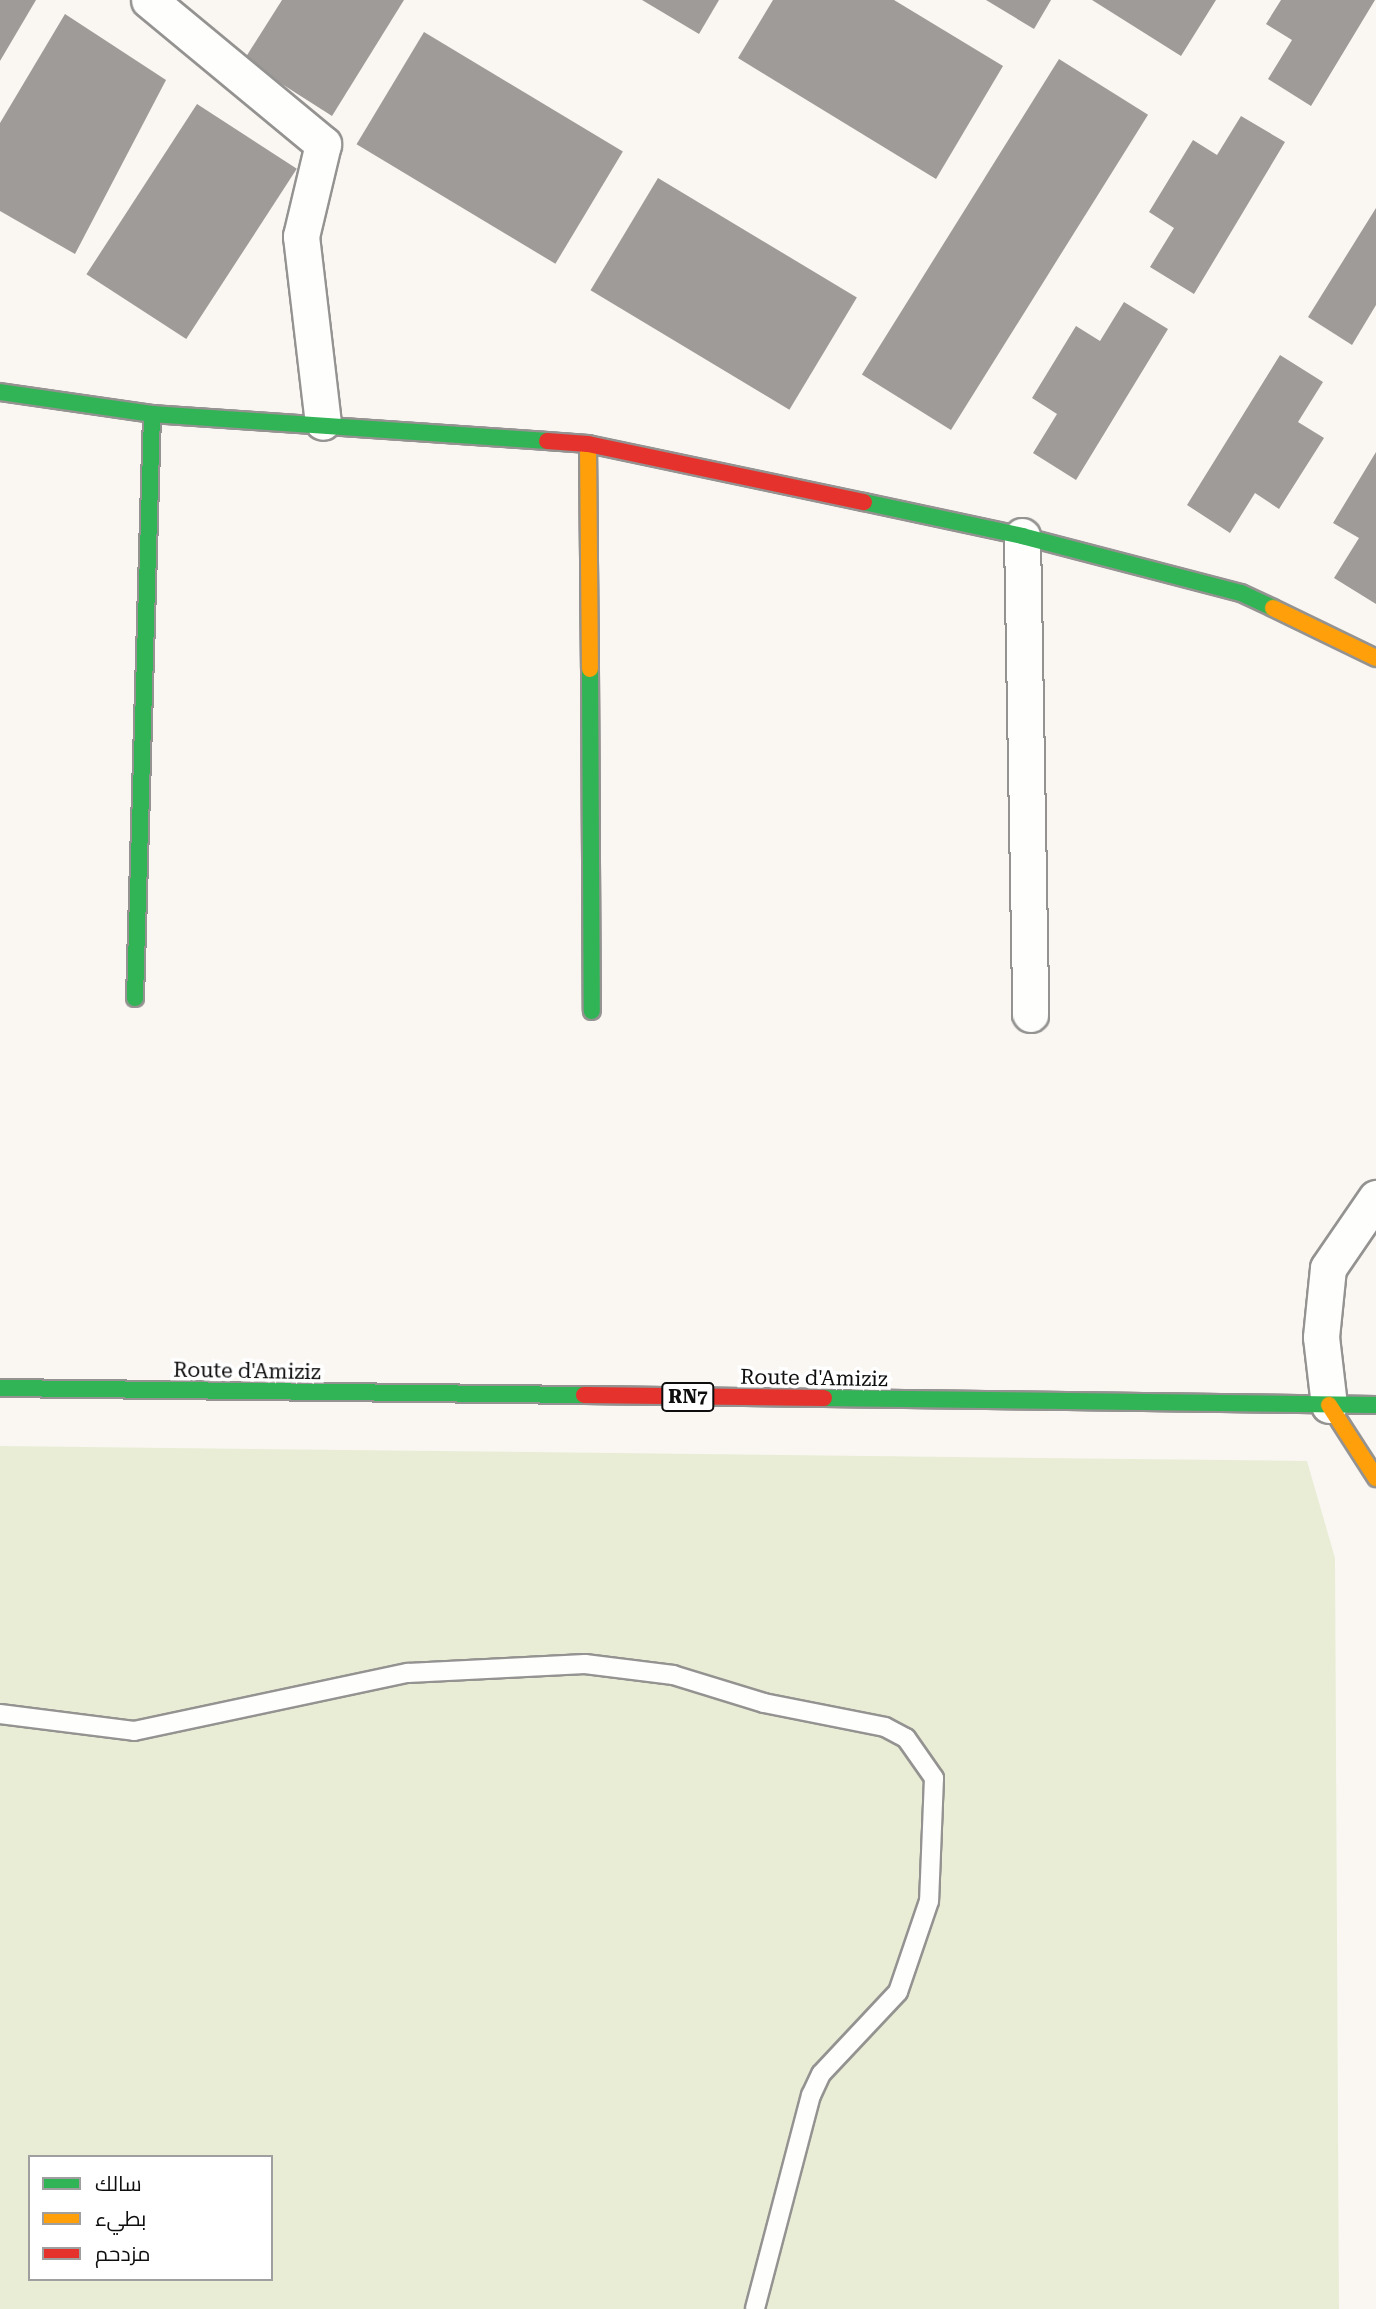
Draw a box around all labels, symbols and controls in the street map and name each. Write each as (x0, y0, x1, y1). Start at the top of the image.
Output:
street label: Route d'Amiziz (173, 1357, 321, 1385)
street label: Route d'Amiziz (740, 1364, 888, 1392)
road number: RN7 (660, 1382, 716, 1413)
legend (28, 2155, 273, 2281)
text: سالك (95, 2172, 142, 2196)
text: بطيء (95, 2207, 146, 2231)
text: مزدحم (95, 2242, 150, 2266)

